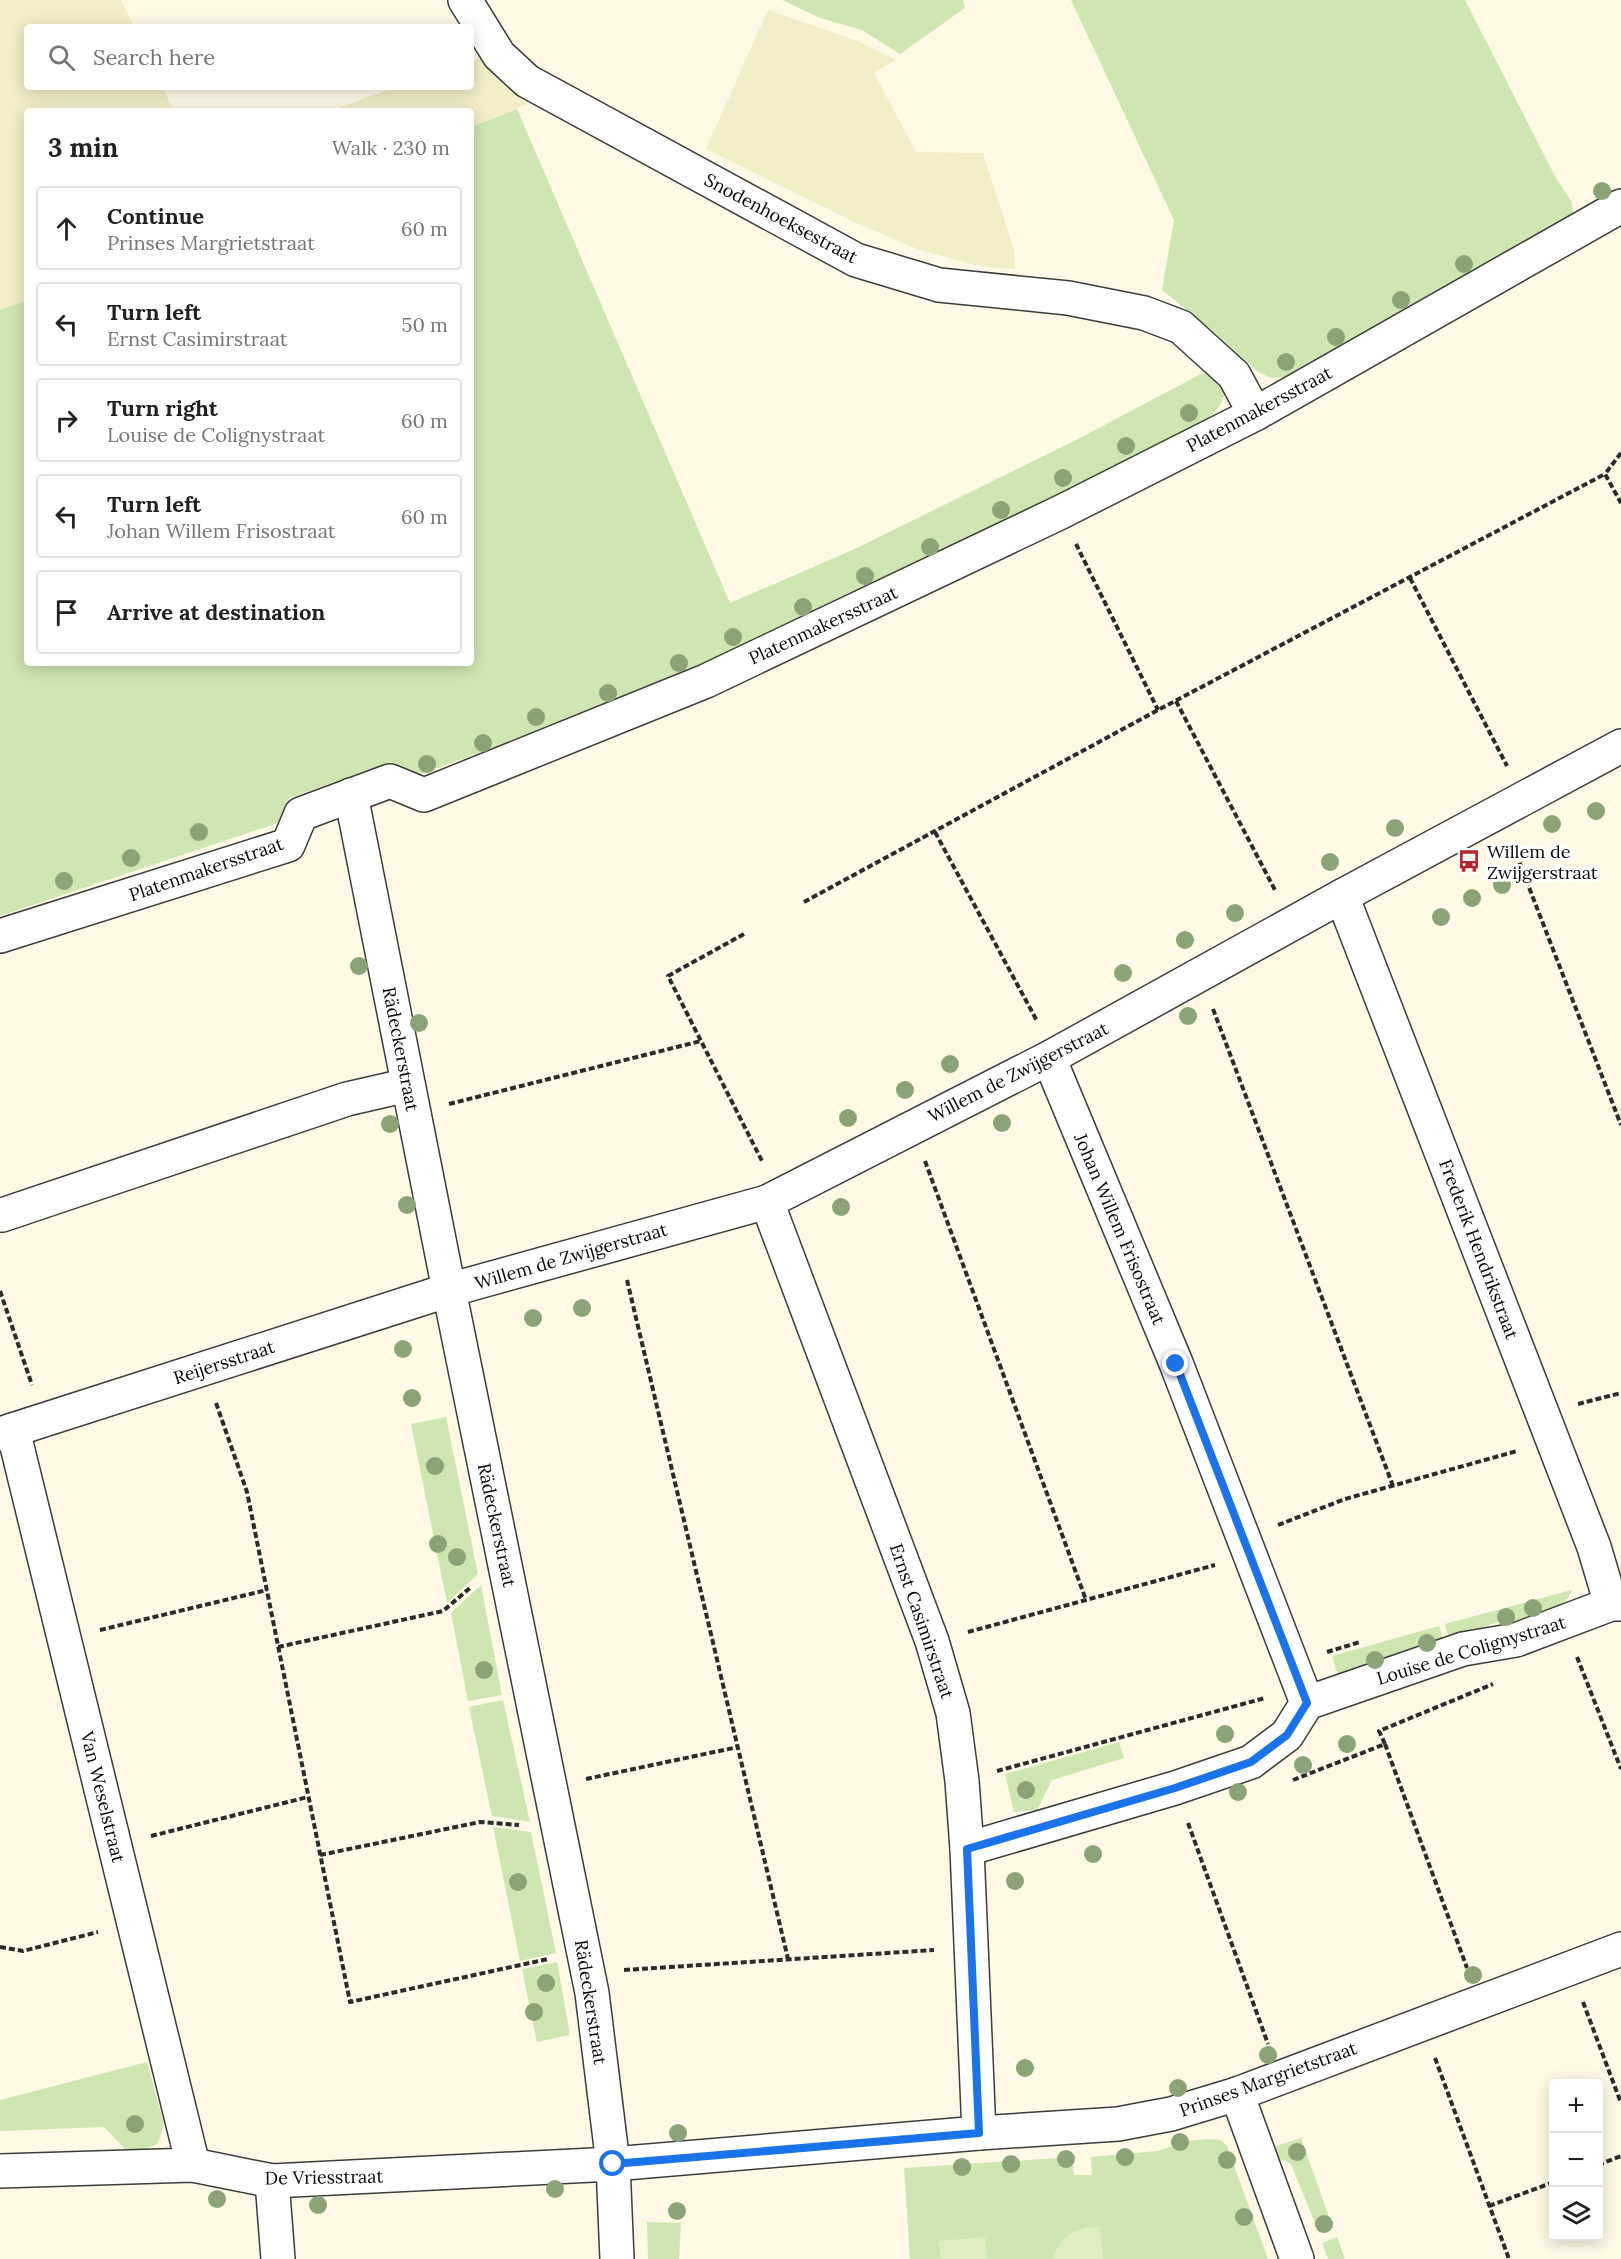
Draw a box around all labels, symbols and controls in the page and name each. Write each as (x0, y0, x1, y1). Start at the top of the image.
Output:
search box (24, 24, 474, 90)
icon: search (45, 41, 78, 74)
text: Search here (93, 43, 215, 71)
text: 3 min (48, 131, 118, 164)
text: Walk · 230 m (332, 135, 450, 160)
street label: Snodenhoeksestraat (700, 168, 862, 268)
text: Continue (107, 202, 204, 230)
icon: ahead (50, 212, 83, 245)
text: 60 m (401, 216, 448, 241)
text: Prinses Margrietstraat (107, 230, 315, 255)
text: Turn left (107, 298, 201, 326)
icon: left (50, 308, 83, 341)
text: 50 m (402, 312, 448, 337)
text: Ernst Casimirstraat (107, 326, 288, 351)
street label: Platenmakersstraat (1182, 361, 1336, 457)
text: Turn right (107, 394, 218, 422)
icon: right (50, 404, 83, 437)
text: 60 m (401, 408, 448, 433)
text: Louise de Colignystraat (107, 422, 325, 447)
text: Turn left (107, 490, 201, 518)
icon: left (50, 500, 83, 533)
text: 60 m (401, 504, 448, 529)
text: Johan Willem Frisostraat (107, 518, 336, 543)
street label: Platenmakersstraat (745, 580, 901, 670)
icon: arrive (50, 596, 83, 629)
text: Arrive at destination (107, 598, 325, 626)
street label: Platenmakersstraat (126, 832, 286, 906)
place label: Willem de Zwijgerstraat (1487, 840, 1598, 884)
bus stop icon: Willem de Zwijgerstraat (1456, 848, 1482, 874)
street label: Rädeckerstraat (378, 985, 424, 1113)
street label: Willem de Zwijgerstraat (924, 1017, 1112, 1127)
street label: Johan Willem Frisostraat (1069, 1129, 1171, 1328)
street label: Frederik Hendrikstraat (1434, 1156, 1524, 1342)
street label: Willem de Zwijgerstraat (472, 1217, 670, 1294)
street label: Reijersstraat (171, 1335, 277, 1389)
route end (1162, 1350, 1188, 1376)
street label: Rädeckerstraat (473, 1461, 521, 1589)
street label: Ernst Casimirstraat (885, 1540, 959, 1702)
street label: Louise de Colignystraat (1374, 1610, 1568, 1690)
street label: Van Weselstraat (75, 1728, 130, 1865)
street label: Rädeckerstraat (570, 1938, 612, 2066)
street label: Prinses Margrietstraat (1176, 2036, 1360, 2122)
map controls (1549, 2079, 1603, 2241)
button: + (1549, 2079, 1603, 2133)
button: − (1549, 2133, 1603, 2187)
route start (599, 2150, 625, 2176)
street label: De Vriesstraat (264, 2164, 384, 2190)
button: layers (1549, 2187, 1603, 2241)

